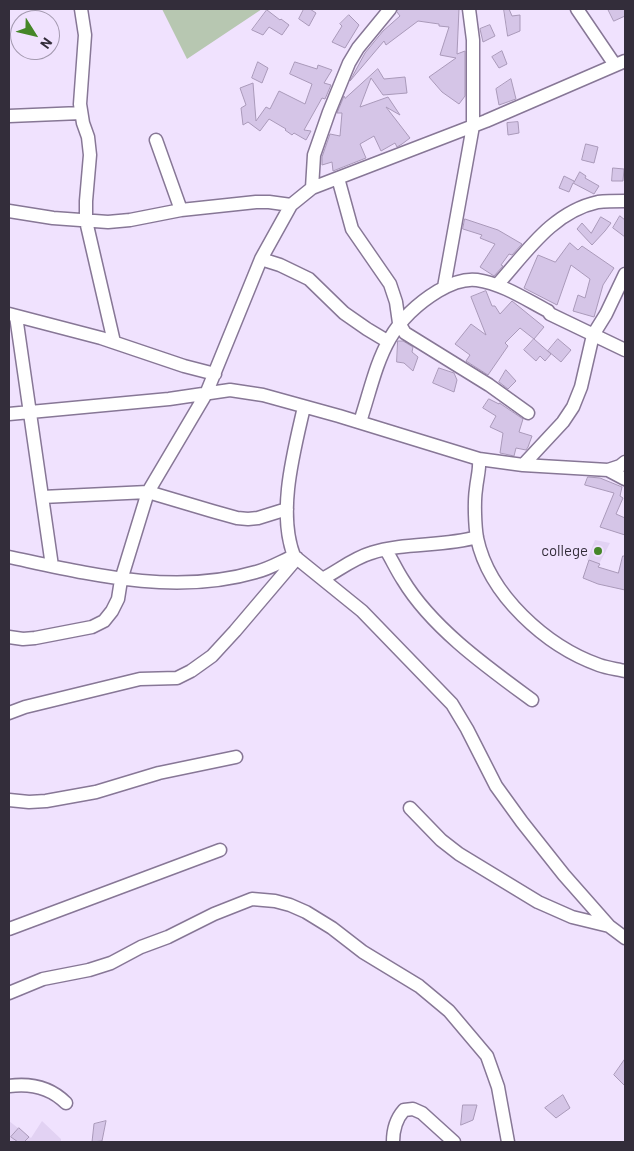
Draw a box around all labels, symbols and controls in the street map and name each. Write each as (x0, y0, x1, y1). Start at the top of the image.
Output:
north arrow (10, 10, 60, 60)
text: N (37, 35, 56, 52)
place label: college (541, 542, 588, 560)
marker: college (592, 545, 604, 557)

